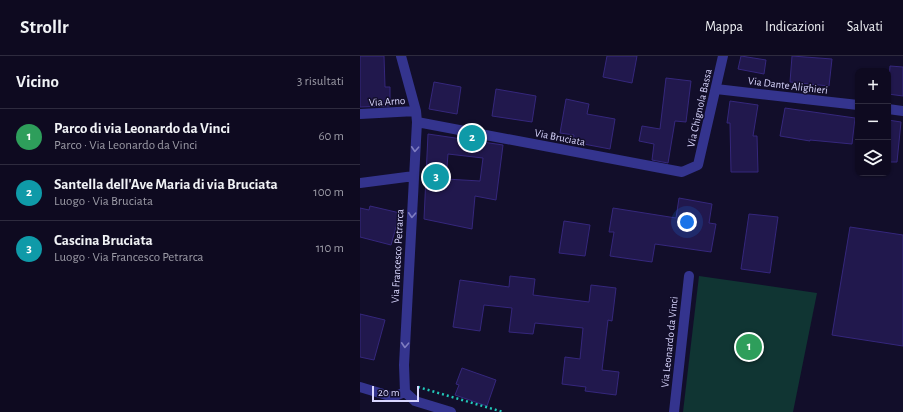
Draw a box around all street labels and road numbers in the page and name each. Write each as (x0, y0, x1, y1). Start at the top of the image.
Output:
street label: Via Chignola Bassa (685, 68, 714, 148)
street label: Via Dante Alighieri (747, 75, 829, 96)
street label: Via Arno (368, 95, 406, 108)
street label: Via Bruciata (534, 127, 586, 148)
street label: Via Francesco Petrarca (390, 209, 405, 303)
street label: Via Leonardo da Vinci (659, 296, 680, 388)

